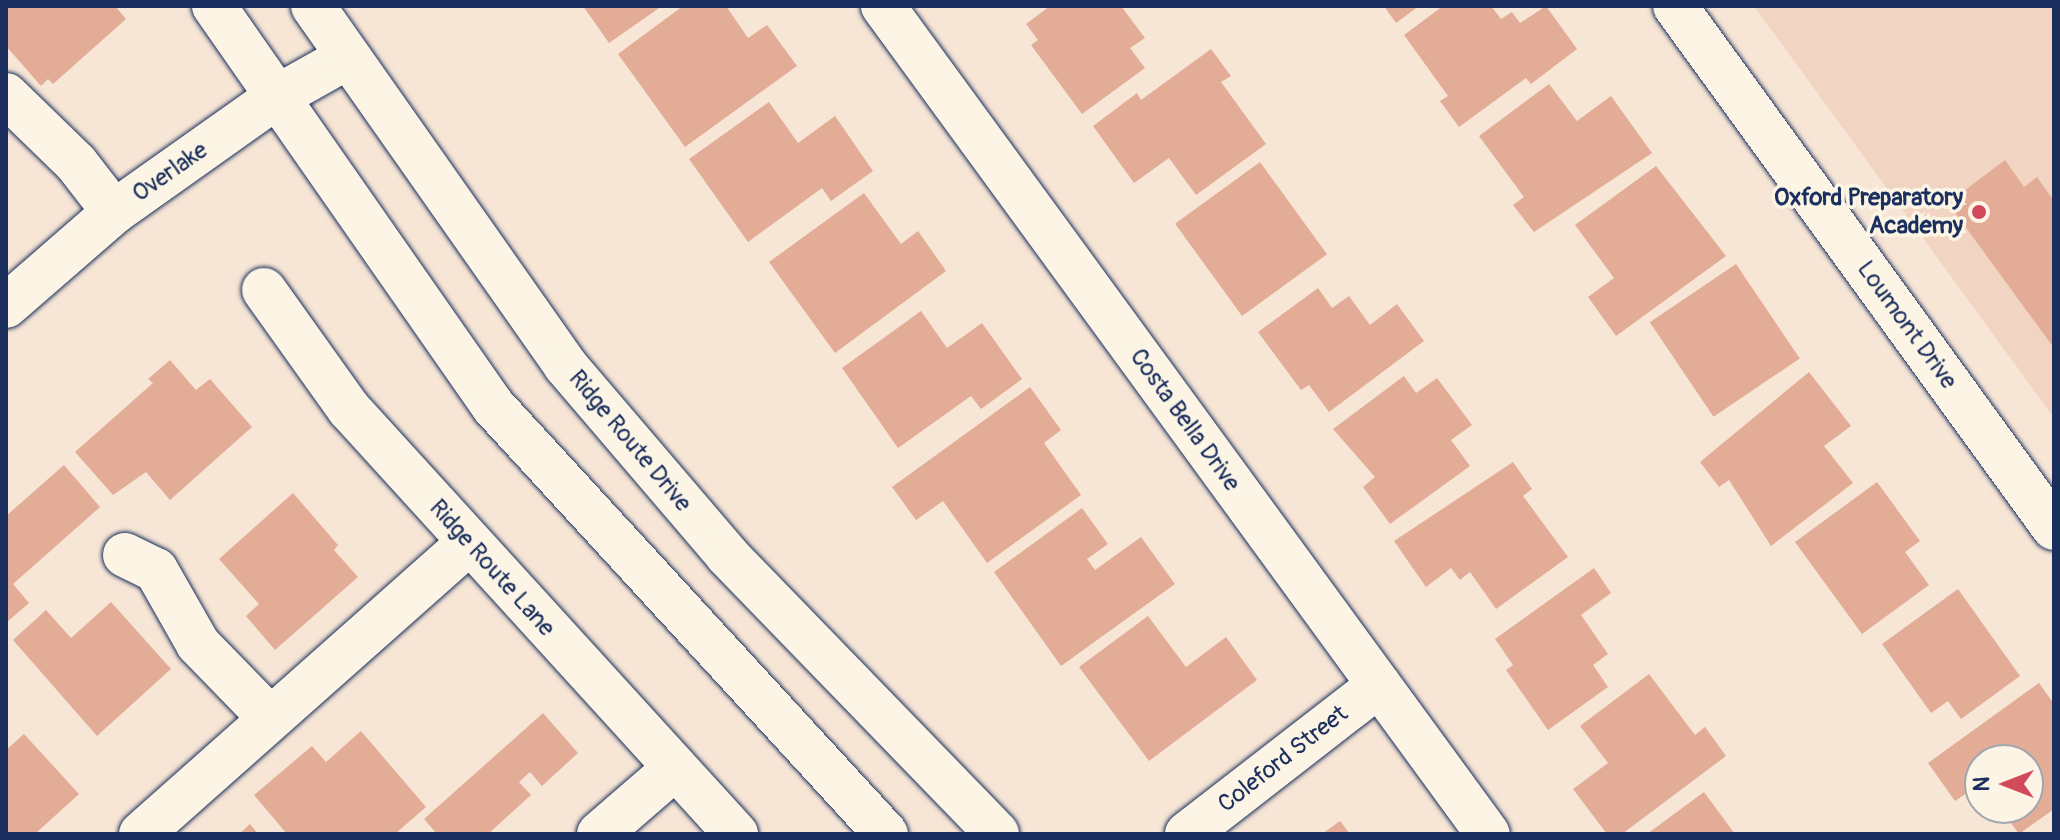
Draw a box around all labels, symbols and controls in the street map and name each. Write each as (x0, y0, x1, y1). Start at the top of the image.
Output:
street label: Overlake (127, 136, 213, 208)
place label: Oxford Preparatory Academy (1774, 184, 1963, 240)
marker: Oxford Preparatory Academy (1970, 203, 1988, 221)
street label: Loumont Drive (1851, 255, 1963, 395)
street label: Costa Bella Drive (1124, 343, 1246, 497)
street label: Ridge Route Drive (563, 364, 697, 518)
street label: Ridge Route Lane (423, 494, 561, 642)
street label: Coleford Street (1212, 699, 1354, 819)
north arrow (1964, 744, 2044, 824)
text: N (1968, 777, 1996, 791)

